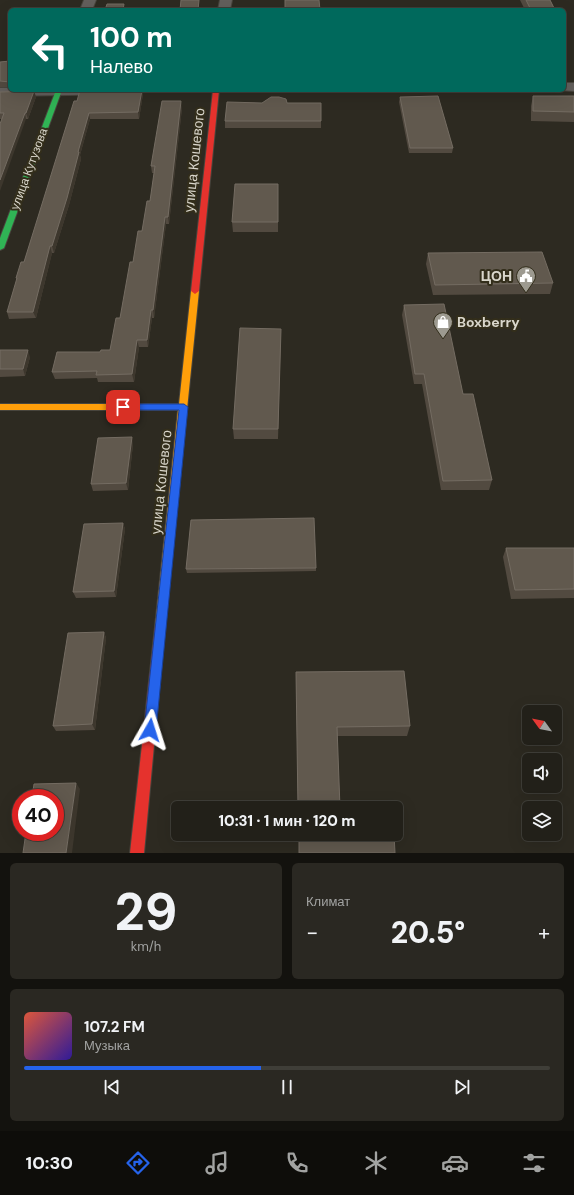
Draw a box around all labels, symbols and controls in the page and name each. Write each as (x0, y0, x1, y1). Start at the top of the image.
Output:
text: 100 m (90, 19, 173, 56)
icon: left (24, 24, 76, 76)
text: Налево (90, 55, 153, 79)
street label: улица Кошевого (180, 107, 208, 213)
street label: улица Кутузова (7, 126, 51, 212)
public building icon: ЦОН (515, 265, 537, 293)
place label: ЦОН (481, 267, 512, 285)
shop icon: Boxberry (432, 311, 454, 339)
place label: Boxberry (457, 313, 520, 331)
pin (106, 390, 140, 424)
icon: arrive (112, 396, 134, 418)
street label: улица Кошевого (147, 429, 175, 535)
north arrow (522, 705, 562, 745)
map controls (522, 705, 562, 841)
position arrow (129, 709, 171, 751)
button: sound (522, 753, 562, 793)
speed limit sign: 40 (12, 789, 64, 841)
button: layers (522, 801, 562, 841)
text: 10:31 · 1 мин · 120 m (219, 811, 356, 831)
text: 29 (115, 878, 177, 946)
text: Климат (306, 893, 350, 910)
text: 20.5° (391, 913, 465, 952)
text: − (306, 918, 318, 947)
text: + (538, 918, 550, 947)
text: km/h (131, 938, 161, 955)
text: 107.2 FM (84, 1017, 145, 1037)
text: Музыка (84, 1037, 130, 1054)
icon: previous (101, 1076, 123, 1098)
icon: pause (276, 1076, 298, 1098)
icon: next (451, 1076, 473, 1098)
icon: directions (124, 1149, 152, 1177)
icon: music (203, 1149, 231, 1177)
icon: phone (283, 1149, 311, 1177)
icon: climate (362, 1149, 390, 1177)
icon: car (441, 1149, 469, 1177)
icon: filters (520, 1149, 548, 1177)
text: 10:30 (26, 1151, 73, 1175)

